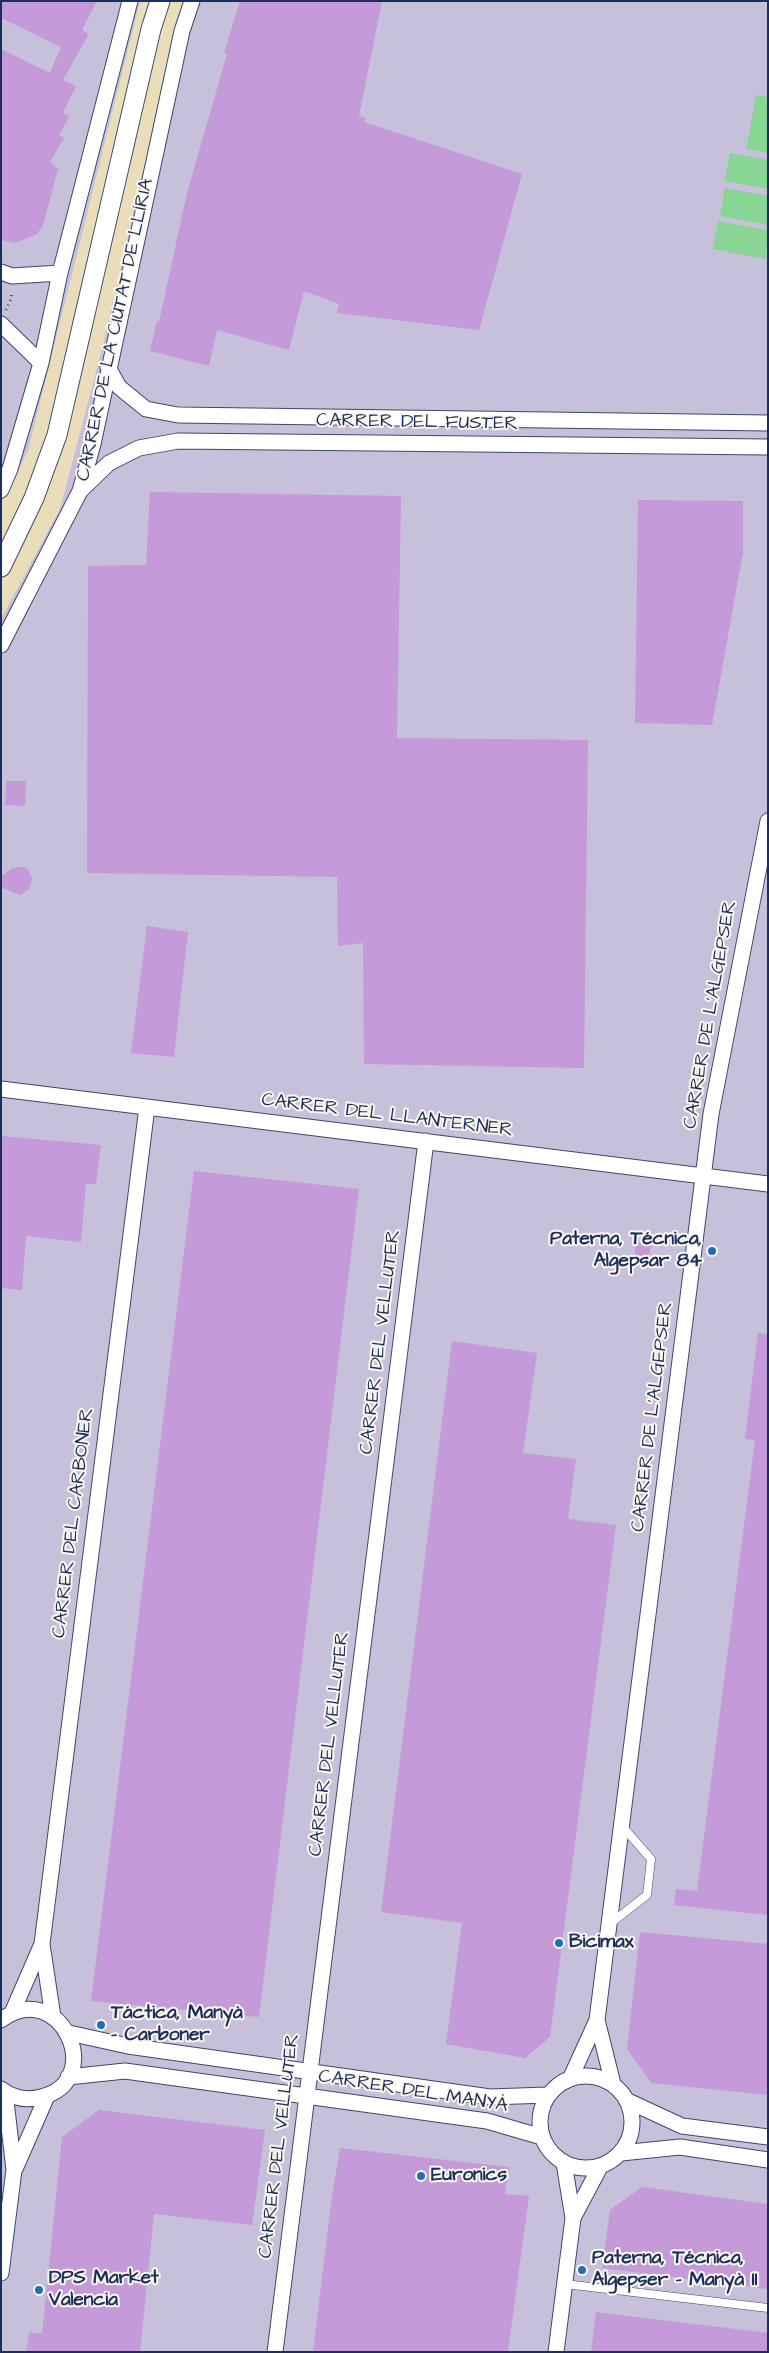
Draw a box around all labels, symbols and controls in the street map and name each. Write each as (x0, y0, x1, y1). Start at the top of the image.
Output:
street label: CARRER DE LA CIUTAT DE LLÍRIA (73, 177, 159, 483)
street label: CARRER DEL FUSTER (316, 410, 518, 436)
street label: CARRER DE L'ALGEPSER (680, 899, 742, 1131)
street label: CARRER DEL LLANTERNER (260, 1089, 514, 1143)
street label: CARRER DEL VELLUTER (356, 1228, 406, 1456)
place label: Paterna, Técnica, Algepsar 84 (550, 1229, 702, 1273)
marker: Paterna, Técnica, Algepsar 84 (706, 1245, 718, 1257)
street label: CARRER DE L'ALGEPSER (628, 1301, 678, 1533)
street label: CARRER DEL CARBONER (49, 1407, 99, 1639)
street label: CARRER DEL VELLUTER (305, 1630, 355, 1858)
place label: Bicimax (569, 1932, 634, 1954)
marker: Bicimax (553, 1937, 565, 1949)
place label: Táctica, Manyà - Carboner (111, 2003, 243, 2047)
marker: Táctica, Manyà - Carboner (95, 2019, 107, 2031)
street label: CARRER DEL VELLUTER (255, 2032, 305, 2260)
street label: CARRER DEL MANYÀ (317, 2066, 509, 2118)
place label: Euronics (431, 2165, 507, 2187)
marker: Euronics (415, 2170, 427, 2182)
place label: Paterna, Técnica, Algepser - Manyà II (592, 2248, 758, 2292)
marker: Paterna, Técnica, Algepser - Manyà II (576, 2264, 588, 2276)
place label: DPS Market Valencia (49, 2268, 159, 2312)
marker: DPS Market Valencia (33, 2284, 45, 2296)

